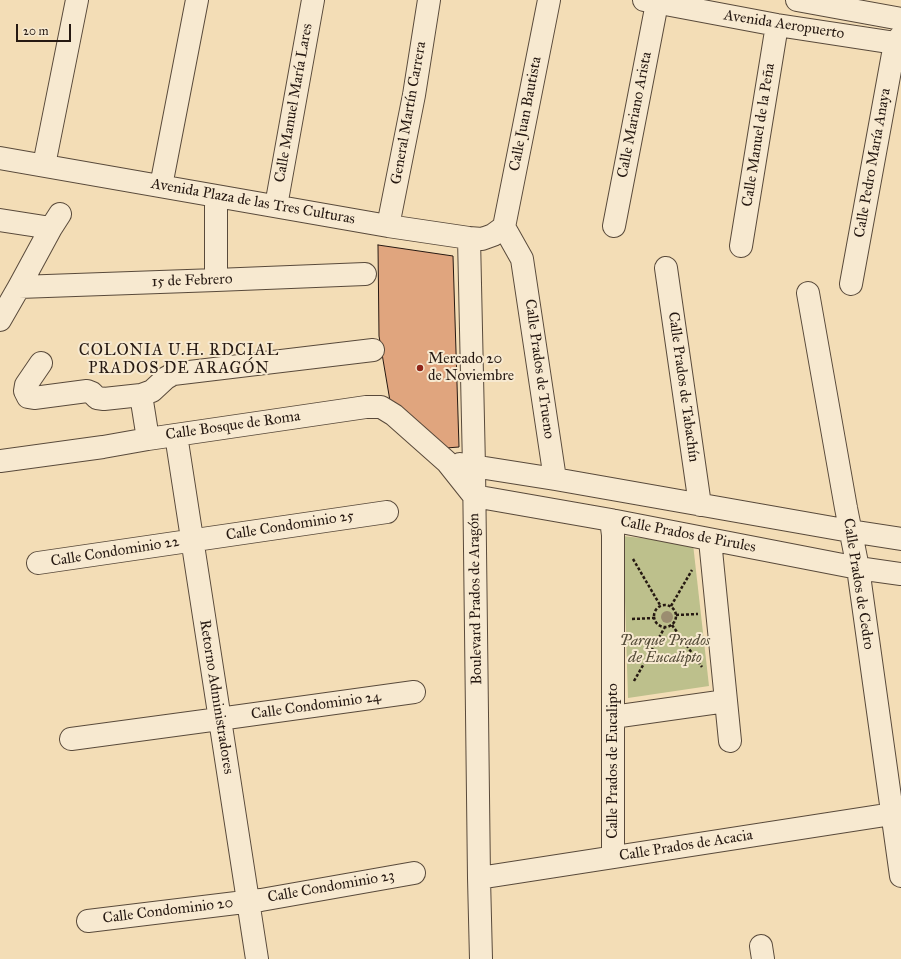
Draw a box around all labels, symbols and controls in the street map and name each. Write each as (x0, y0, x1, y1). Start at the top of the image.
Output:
street label: Avenida Aeropuerto (722, 7, 846, 43)
scale bar (18, 16, 73, 42)
street label: Calle Manuel María Lares (271, 22, 317, 184)
text: 20 m (23, 24, 49, 38)
street label: General Martín Carrera (388, 40, 430, 186)
street label: Calle Mariano Arista (614, 50, 656, 180)
street label: Calle Juan Bautista (506, 55, 546, 173)
street label: Calle Manuel de la Peña (739, 62, 779, 208)
street label: Calle Pedro María Anaya (851, 87, 895, 239)
street label: Avenida Plaza de las Tres Culturas (150, 175, 356, 229)
street label: 15 de Febrero (151, 271, 233, 291)
street label: Calle Prados de Trueno (520, 298, 558, 440)
street label: Calle Prados de Tabachín (664, 311, 702, 463)
district label: COLONIA U.H. RDCIAL PRADOS DE ARAGÓN (79, 341, 279, 379)
place label: Mercado 20 de Noviembre (428, 350, 514, 385)
marker: Mercado 20 de Noviembre (415, 363, 425, 373)
street label: Calle Bosque de Roma (165, 408, 301, 444)
street label: Calle Condominio 25 (225, 507, 355, 545)
street label: Boulevard Prados de Aragón (466, 513, 486, 685)
street label: Calle Prados de Pirules (619, 513, 757, 557)
street label: Calle Prados de Cedro (839, 517, 877, 651)
street label: Calle Condominio 22 (49, 533, 181, 571)
street label: Retorno Administradores (195, 619, 237, 775)
park label: Parque Prados de Eucalipto (620, 632, 710, 667)
street label: Calle Prados de Eucalipto (604, 683, 622, 839)
street label: Calle Condominio 24 (250, 688, 382, 724)
street label: Calle Prados de Acacia (618, 827, 754, 865)
street label: Calle Condominio 23 (266, 867, 396, 907)
street label: Calle Condominio 20 (102, 894, 234, 928)

